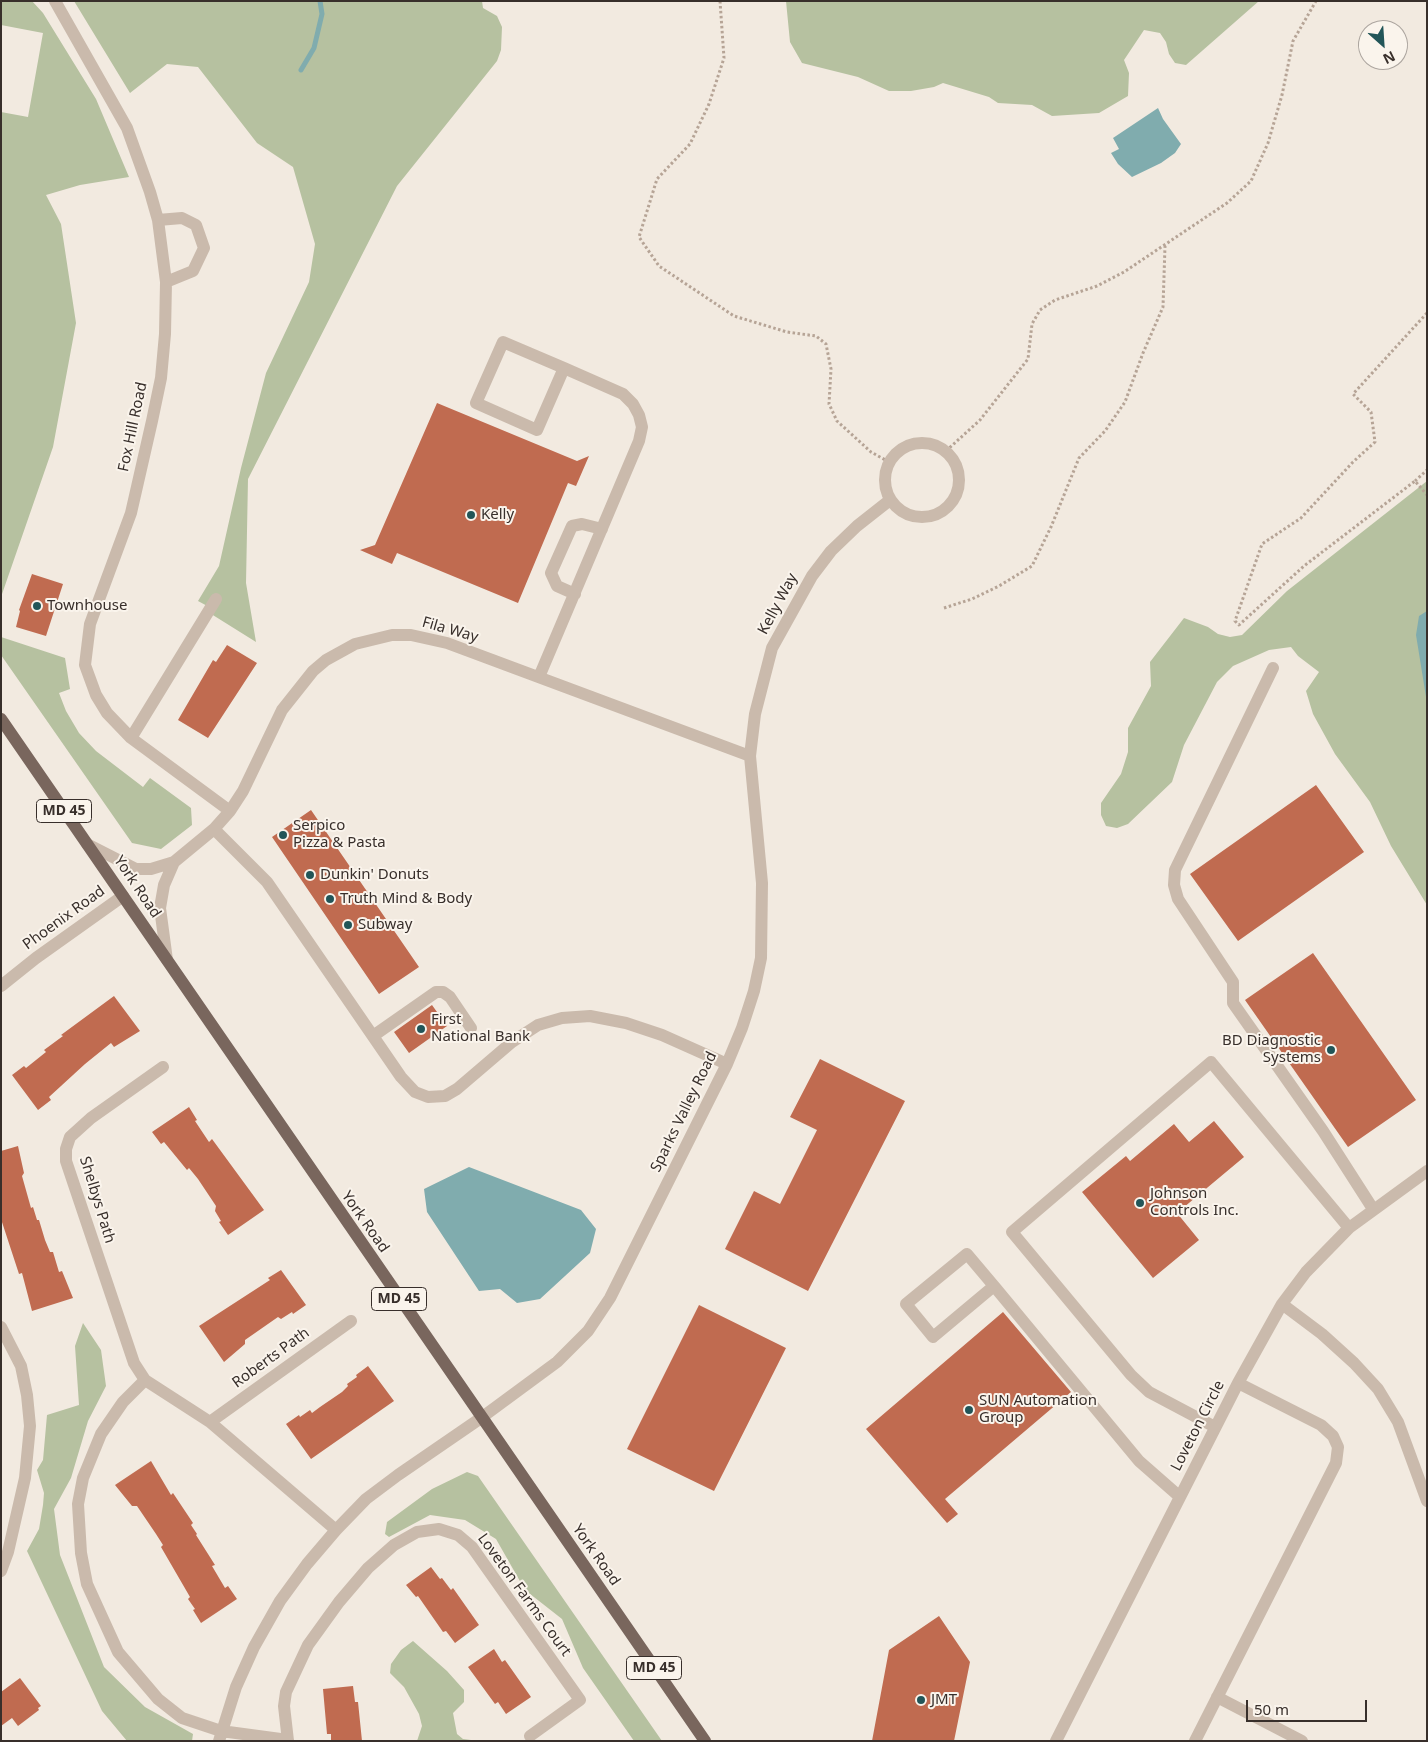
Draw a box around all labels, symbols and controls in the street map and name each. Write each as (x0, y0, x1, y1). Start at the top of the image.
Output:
north arrow (1358, 20, 1408, 70)
text: N (1380, 47, 1399, 69)
street label: Fox Hill Road (115, 381, 151, 473)
place label: Kelly (481, 506, 514, 524)
marker: Kelly (465, 509, 477, 521)
street label: Kelly Way (754, 570, 802, 638)
place label: Townhouse (47, 597, 127, 615)
marker: Townhouse (31, 600, 43, 612)
street label: Fila Way (420, 613, 480, 647)
road number: MD 45 (36, 799, 92, 822)
place label: Serpico Pizza & Pasta (293, 817, 386, 852)
marker: Serpico Pizza & Pasta (277, 829, 289, 841)
street label: York Road (110, 853, 164, 921)
place label: Dunkin' Donuts (320, 866, 429, 884)
marker: Dunkin' Donuts (304, 869, 316, 881)
street label: Phoenix Road (20, 882, 108, 954)
place label: Truth Mind & Body (340, 890, 472, 908)
marker: Truth Mind & Body (324, 893, 336, 905)
place label: Subway (358, 916, 412, 934)
marker: Subway (342, 919, 354, 931)
place label: First National Bank (431, 1011, 530, 1046)
marker: First National Bank (415, 1023, 427, 1035)
place label: BD Diagnostic Systems (1222, 1032, 1321, 1067)
marker: BD Diagnostic Systems (1325, 1044, 1337, 1056)
street label: Sparks Valley Road (647, 1049, 721, 1175)
street label: Shelbys Path (75, 1154, 119, 1246)
place label: Johnson Controls Inc. (1150, 1185, 1239, 1220)
street label: York Road (337, 1188, 393, 1256)
marker: Johnson Controls Inc. (1134, 1197, 1146, 1209)
road number: MD 45 (372, 1288, 426, 1310)
street label: Roberts Path (229, 1324, 313, 1392)
street label: Loveton Circle (1167, 1378, 1229, 1474)
place label: SUN Automation Group (979, 1392, 1097, 1427)
marker: SUN Automation Group (963, 1404, 975, 1416)
street label: York Road (568, 1521, 624, 1589)
street label: Loveton Farms Court (473, 1530, 575, 1660)
road number: MD 45 (626, 1656, 682, 1680)
scale bar (1248, 1690, 1369, 1722)
place label: JMT (931, 1691, 957, 1709)
marker: JMT (915, 1694, 927, 1706)
text: 50 m (1254, 1699, 1289, 1719)

